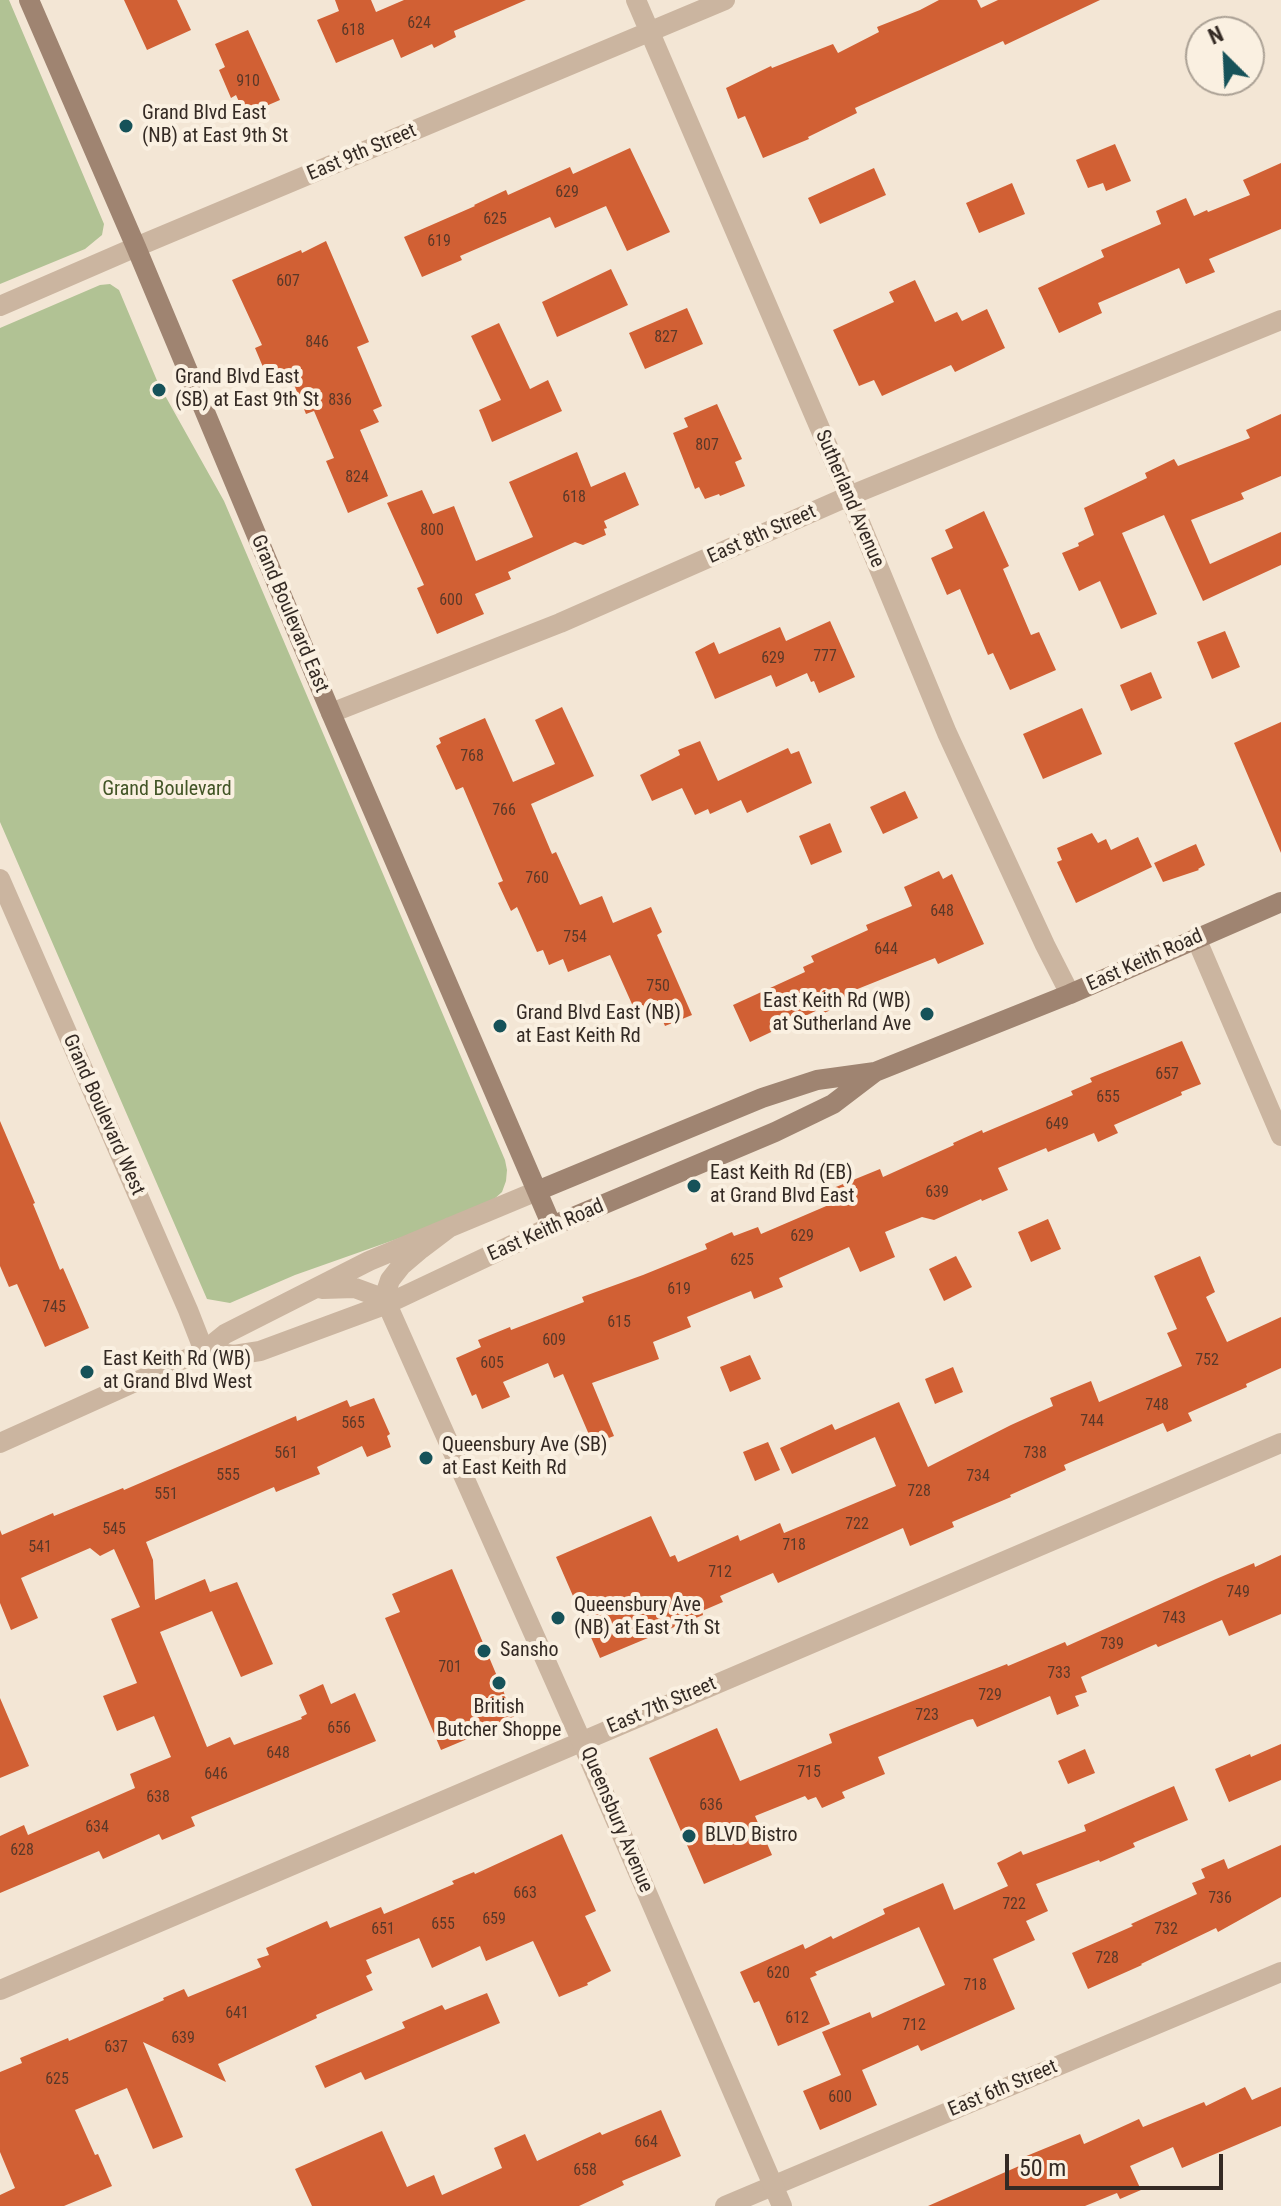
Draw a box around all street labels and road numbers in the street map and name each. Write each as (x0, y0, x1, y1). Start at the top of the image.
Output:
street label: East 9th Street (304, 119, 420, 187)
street label: Sutherland Avenue (809, 427, 889, 571)
street label: East 8th Street (704, 500, 820, 570)
street label: Grand Boulevard East (245, 532, 333, 696)
street label: East Keith Road (1083, 925, 1207, 997)
street label: Grand Boulevard West (57, 1031, 149, 1199)
street label: East Keith Road (484, 1195, 608, 1267)
street label: East 7th Street (604, 1672, 720, 1740)
street label: Queensbury Avenue (575, 1744, 657, 1896)
street label: East 6th Street (945, 2055, 1061, 2123)

